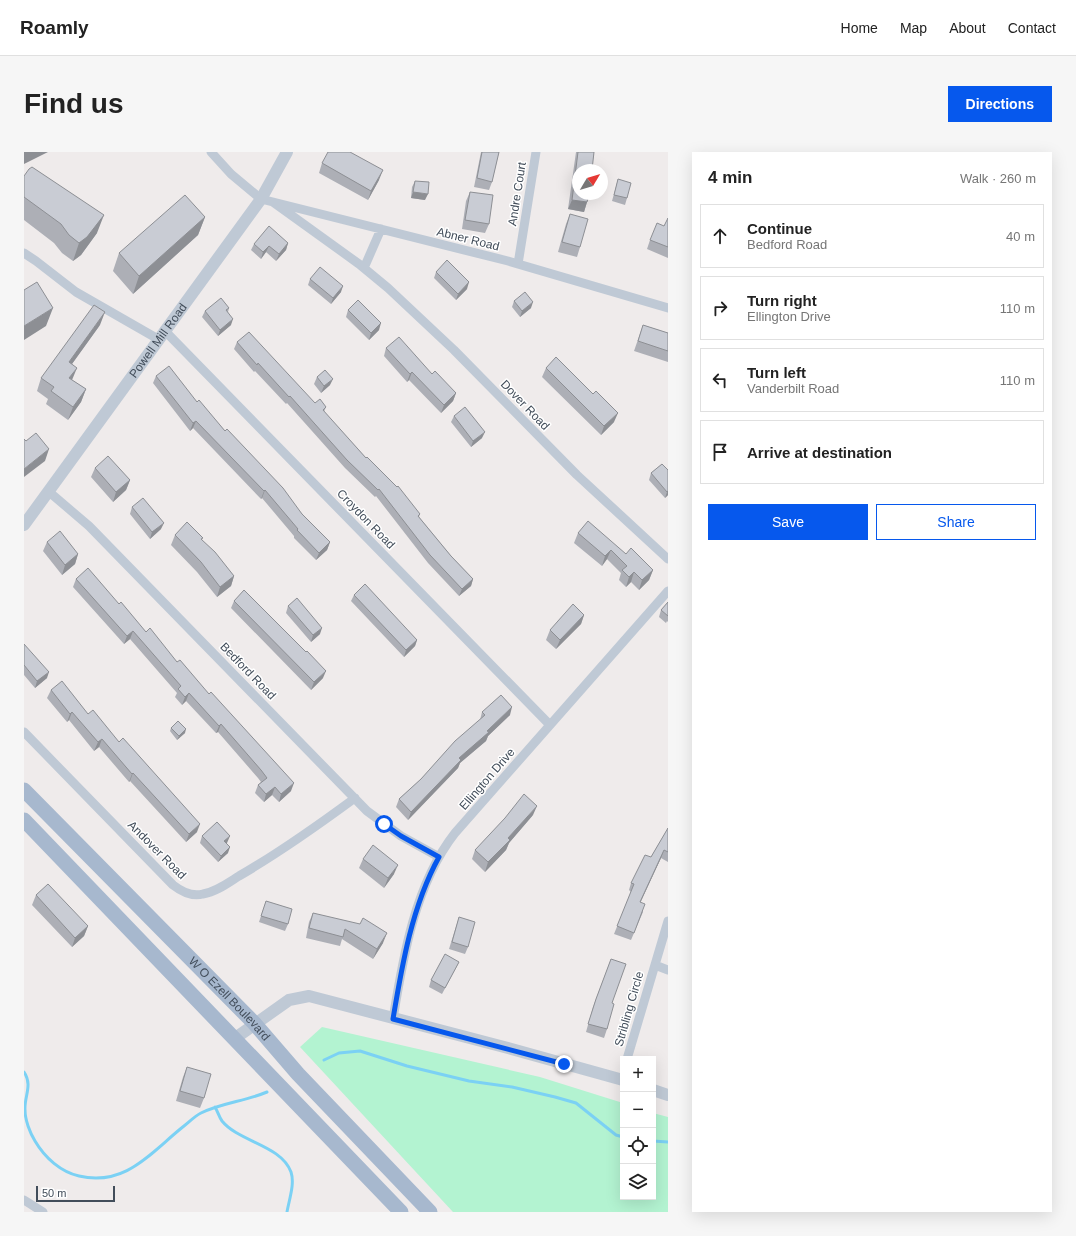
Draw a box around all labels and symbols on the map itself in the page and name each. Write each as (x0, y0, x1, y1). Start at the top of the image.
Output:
street label: Andre Court (505, 160, 529, 227)
north arrow (572, 164, 608, 200)
street label: Abner Road (435, 224, 501, 254)
street label: Powell Mill Road (126, 301, 190, 381)
street label: Dover Road (498, 377, 552, 433)
street label: Croydon Road (334, 486, 398, 552)
street label: Bedford Road (217, 639, 279, 703)
street label: Ellington Drive (456, 745, 518, 813)
route start (375, 815, 393, 833)
street label: Andover Road (125, 818, 189, 882)
street label: W O Ezell Boulevard (186, 954, 273, 1044)
street label: Stribling Circle (612, 970, 646, 1048)
route end (555, 1055, 573, 1073)
scale bar (36, 1184, 115, 1203)

